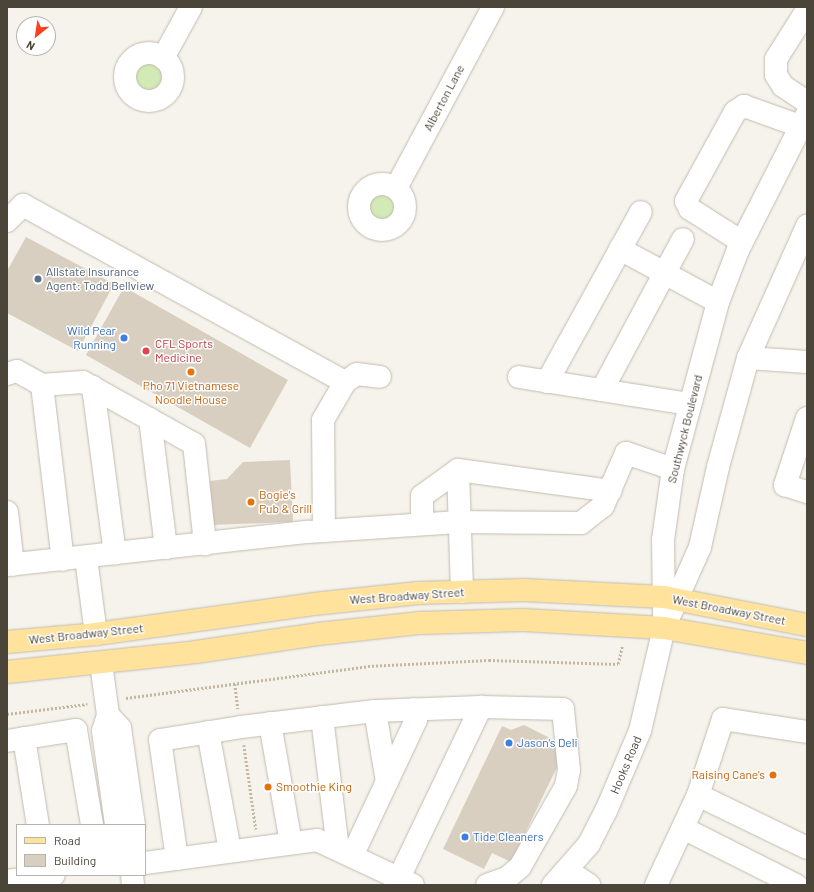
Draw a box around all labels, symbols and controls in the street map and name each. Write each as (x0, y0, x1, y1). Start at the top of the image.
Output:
north arrow (16, 16, 56, 56)
text: N (24, 39, 37, 53)
street label: Alberton Lane (421, 62, 467, 134)
place label: Allstate Insurance Agent: Todd Bellview (46, 265, 154, 293)
marker: Allstate Insurance Agent: Todd Bellview (33, 274, 43, 284)
place label: Wild Pear Running (67, 324, 116, 352)
marker: Wild Pear Running (119, 333, 129, 343)
place label: CFL Sports Medicine (155, 337, 213, 365)
marker: CFL Sports Medicine (140, 345, 152, 357)
marker: Pho 71 Vietnamese Noodle House (186, 367, 196, 377)
street label: Southwyck Boulevard (665, 373, 705, 485)
place label: Pho 71 Vietnamese Noodle House (143, 379, 239, 407)
place label: Bogie's Pub & Grill (259, 488, 312, 516)
marker: Bogie's Pub & Grill (246, 497, 256, 507)
street label: West Broadway Street (349, 585, 465, 607)
street label: West Broadway Street (671, 592, 787, 628)
street label: West Broadway Street (28, 621, 144, 647)
street label: Hooks Road (607, 734, 645, 796)
place label: Jason's Deli (517, 736, 578, 750)
marker: Jason's Deli (504, 738, 514, 748)
place label: Raising Cane's (691, 768, 765, 782)
marker: Raising Cane's (768, 770, 778, 780)
place label: Smoothie King (276, 780, 352, 794)
marker: Smoothie King (263, 782, 273, 792)
legend (16, 824, 146, 876)
place label: Tide Cleaners (473, 830, 543, 844)
marker: Tide Cleaners (460, 832, 470, 842)
text: Road (54, 833, 81, 847)
text: Building (54, 853, 96, 867)

